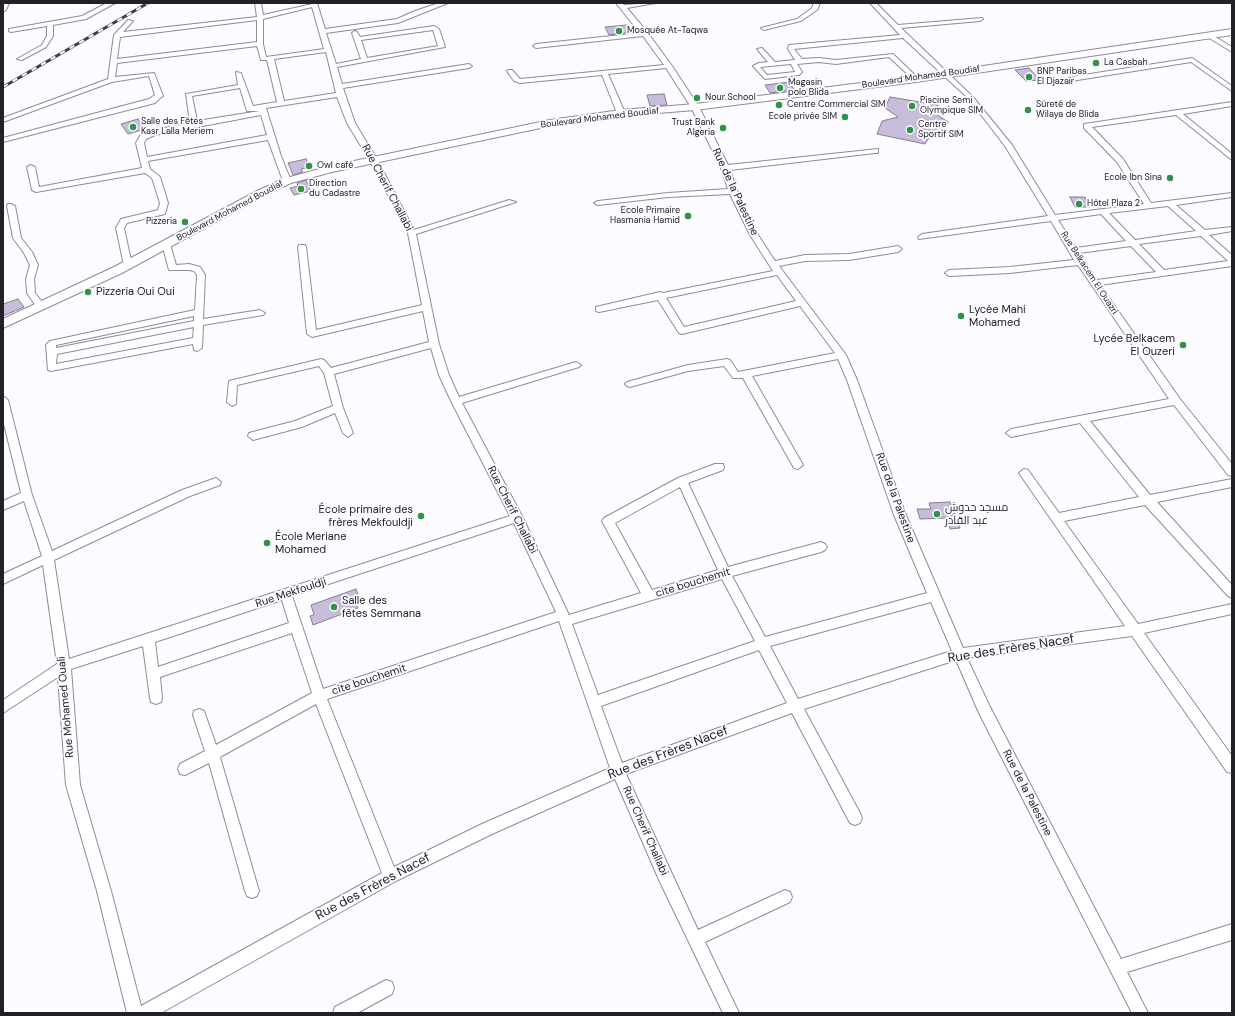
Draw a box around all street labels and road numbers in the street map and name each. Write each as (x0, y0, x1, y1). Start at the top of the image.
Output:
street label: Boulevard Mohamed Boudiaf (861, 63, 981, 91)
street label: Boulevard Mohamed Boudiaf (540, 105, 660, 131)
street label: Rue Cherif Challabi (359, 142, 415, 234)
street label: Rue de la Palestine (709, 146, 761, 238)
street label: Boulevard Mohamed Boudiaf (175, 178, 285, 244)
street label: Rue Belkacem El Ouazri (1058, 229, 1120, 317)
street label: Rue de la Palestine (873, 451, 917, 545)
street label: Rue Cherif Challabi (484, 464, 540, 556)
street label: cite bouchemit (654, 565, 732, 601)
street label: Rue Mekfouldji (254, 575, 328, 611)
street label: Rue des Frères Nacef (947, 631, 1075, 667)
street label: Rue Mohamed Ouali (55, 656, 77, 758)
street label: cite bouchemit (330, 662, 408, 698)
street label: Rue des Frères Nacef (606, 723, 730, 783)
street label: Rue de la Palestine (1000, 748, 1054, 838)
street label: Rue Cherif Challabi (619, 784, 671, 878)
street label: Rue des Frères Nacef (313, 850, 433, 924)

